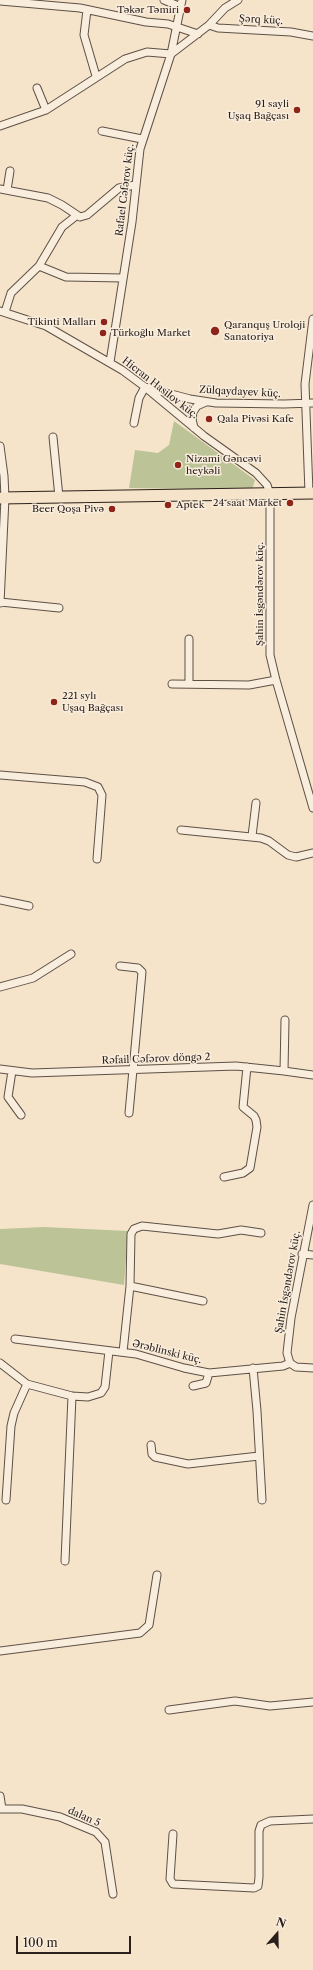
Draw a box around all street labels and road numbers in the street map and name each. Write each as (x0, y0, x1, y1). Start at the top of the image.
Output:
street label: Şərq küç. (239, 13, 283, 27)
street label: Rafael Cəfərov küç. (113, 143, 137, 237)
street label: Hicran Hasilov küç. (120, 355, 200, 421)
street label: Zülqaydayev küç. (199, 384, 281, 400)
street label: Şahin İsgəndərov küç. (254, 542, 266, 646)
street label: Rəfail Cəfərov döngə 2 (102, 1051, 210, 1067)
street label: Şahin İsgəndərov küç. (273, 1230, 303, 1334)
street label: Ərəblinski küç. (131, 1338, 203, 1366)
street label: dalan 5 (66, 1805, 102, 1829)

